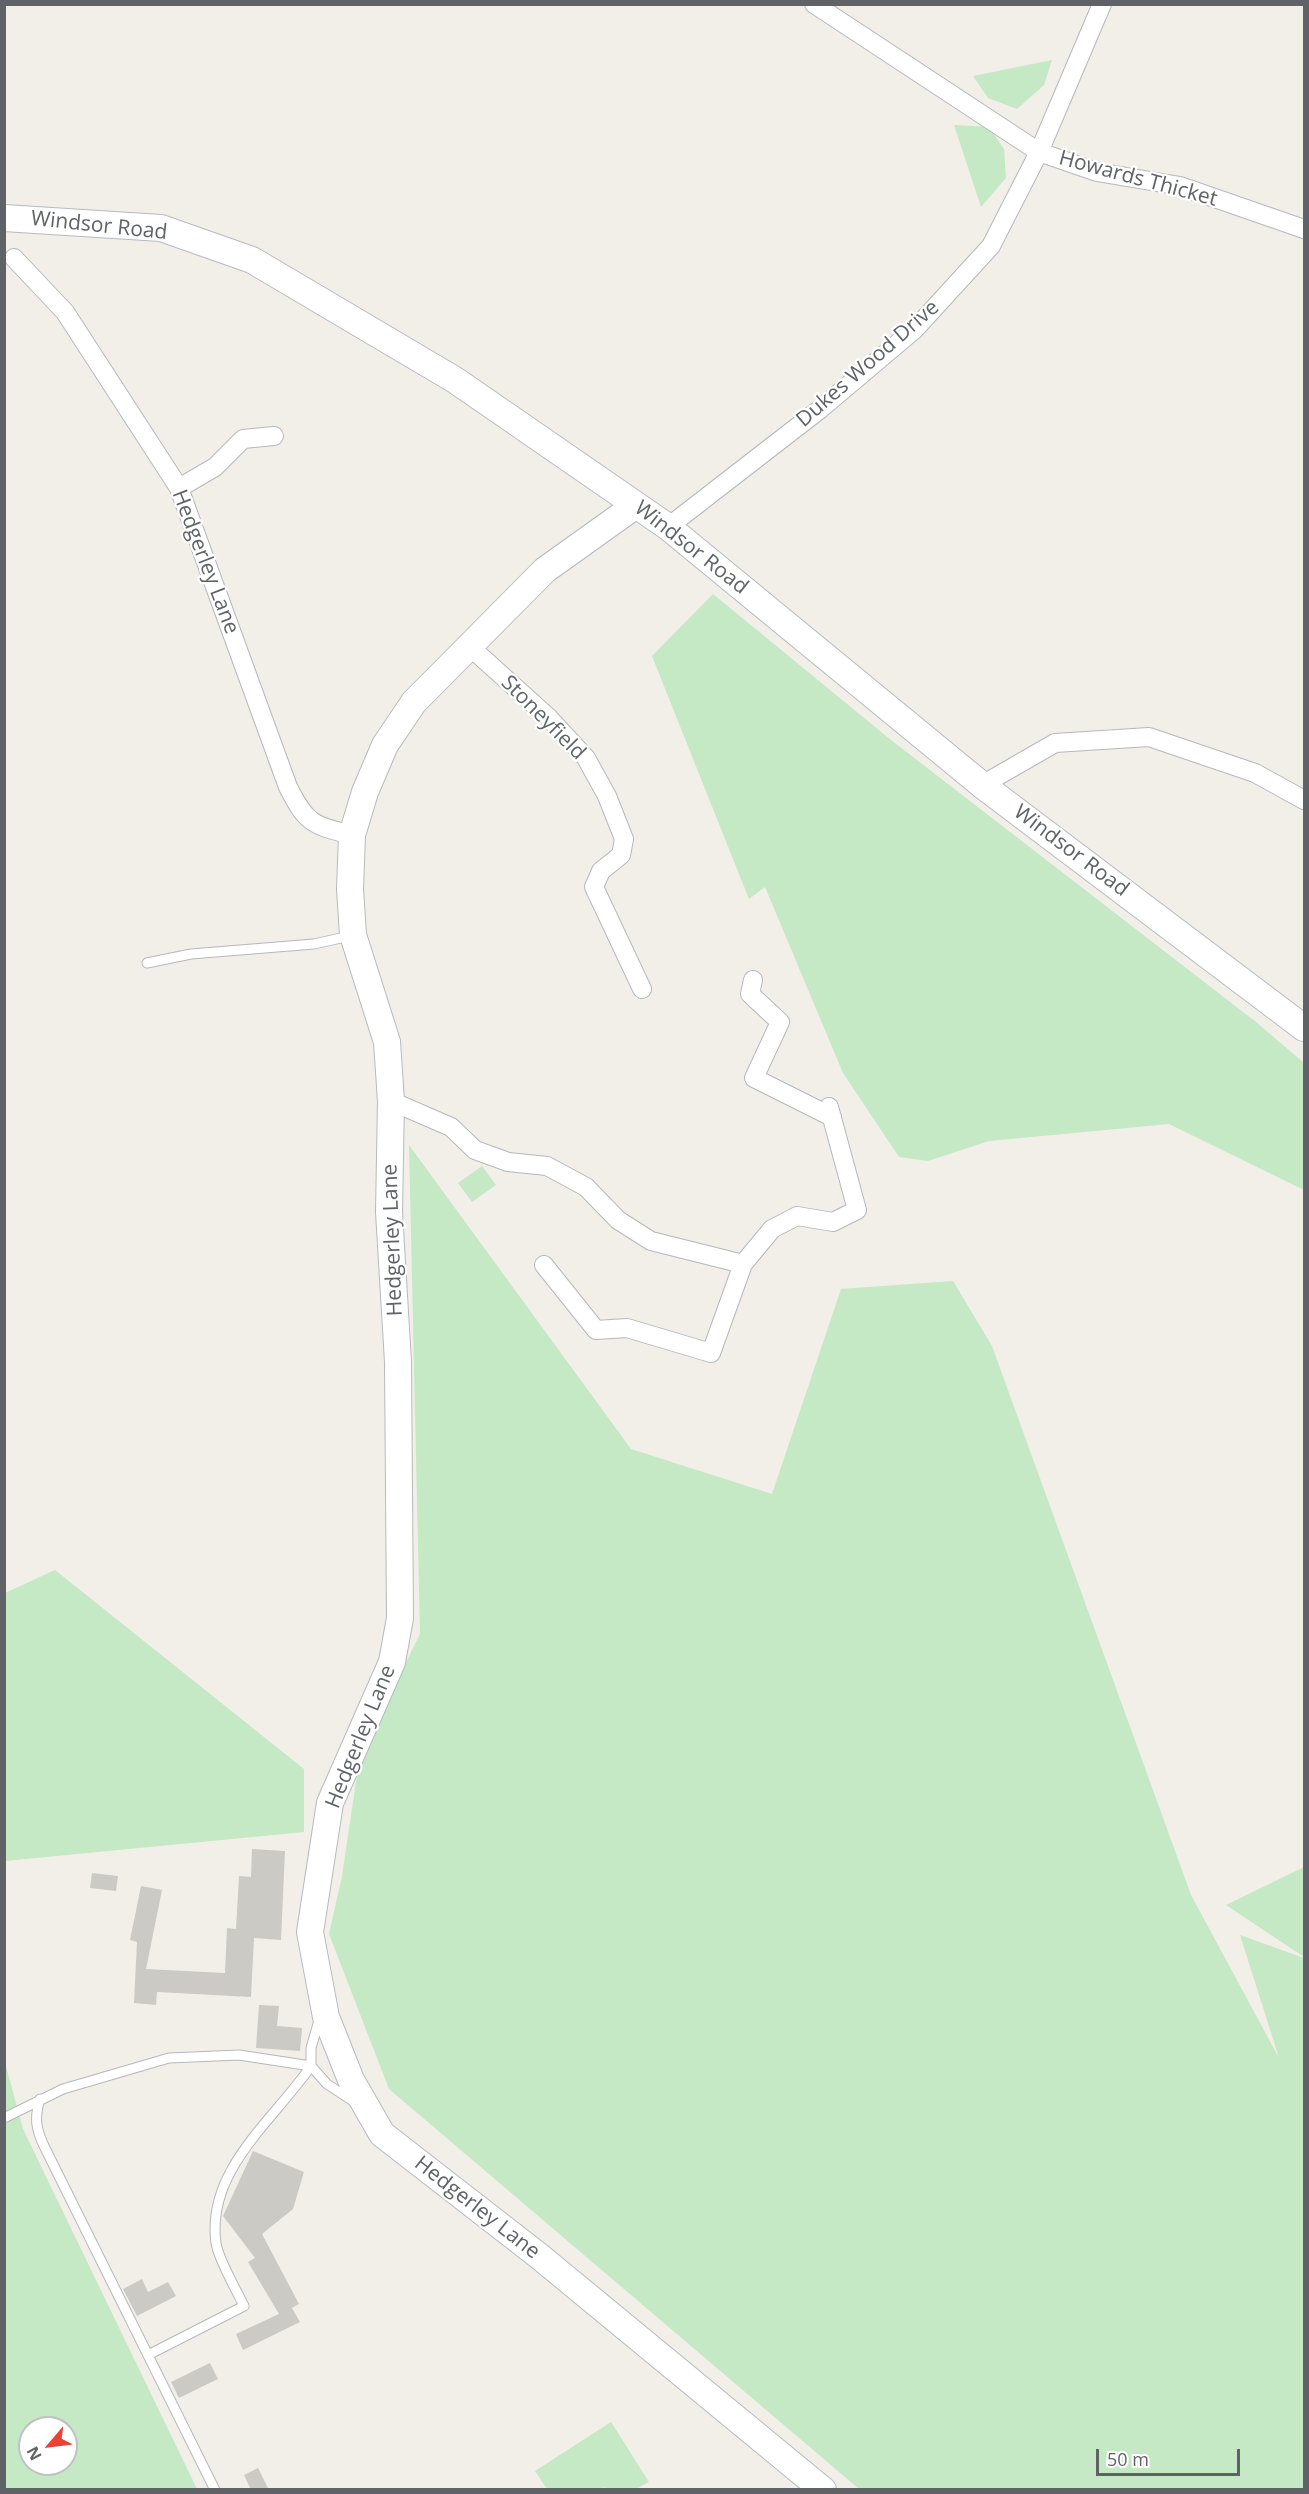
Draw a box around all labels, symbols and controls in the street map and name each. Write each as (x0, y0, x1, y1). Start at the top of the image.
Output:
street label: Howards Thicket (1056, 146, 1220, 212)
street label: Windsor Road (29, 206, 169, 246)
street label: Dukes Wood Drive (792, 295, 944, 433)
street label: Hedgerley Lane (166, 486, 244, 638)
street label: Windsor Road (629, 496, 753, 600)
street label: Stoneyfield (496, 671, 590, 765)
street label: Windsor Road (1009, 800, 1133, 902)
street label: Hedgerley Lane (378, 1163, 408, 1317)
street label: Hedgerley Lane (321, 1662, 401, 1812)
street label: Hedgerley Lane (409, 2151, 545, 2265)
north arrow (18, 2416, 78, 2476)
scale bar (1099, 2437, 1243, 2475)
text: N (21, 2443, 47, 2464)
text: 50 m (1107, 2447, 1149, 2471)

